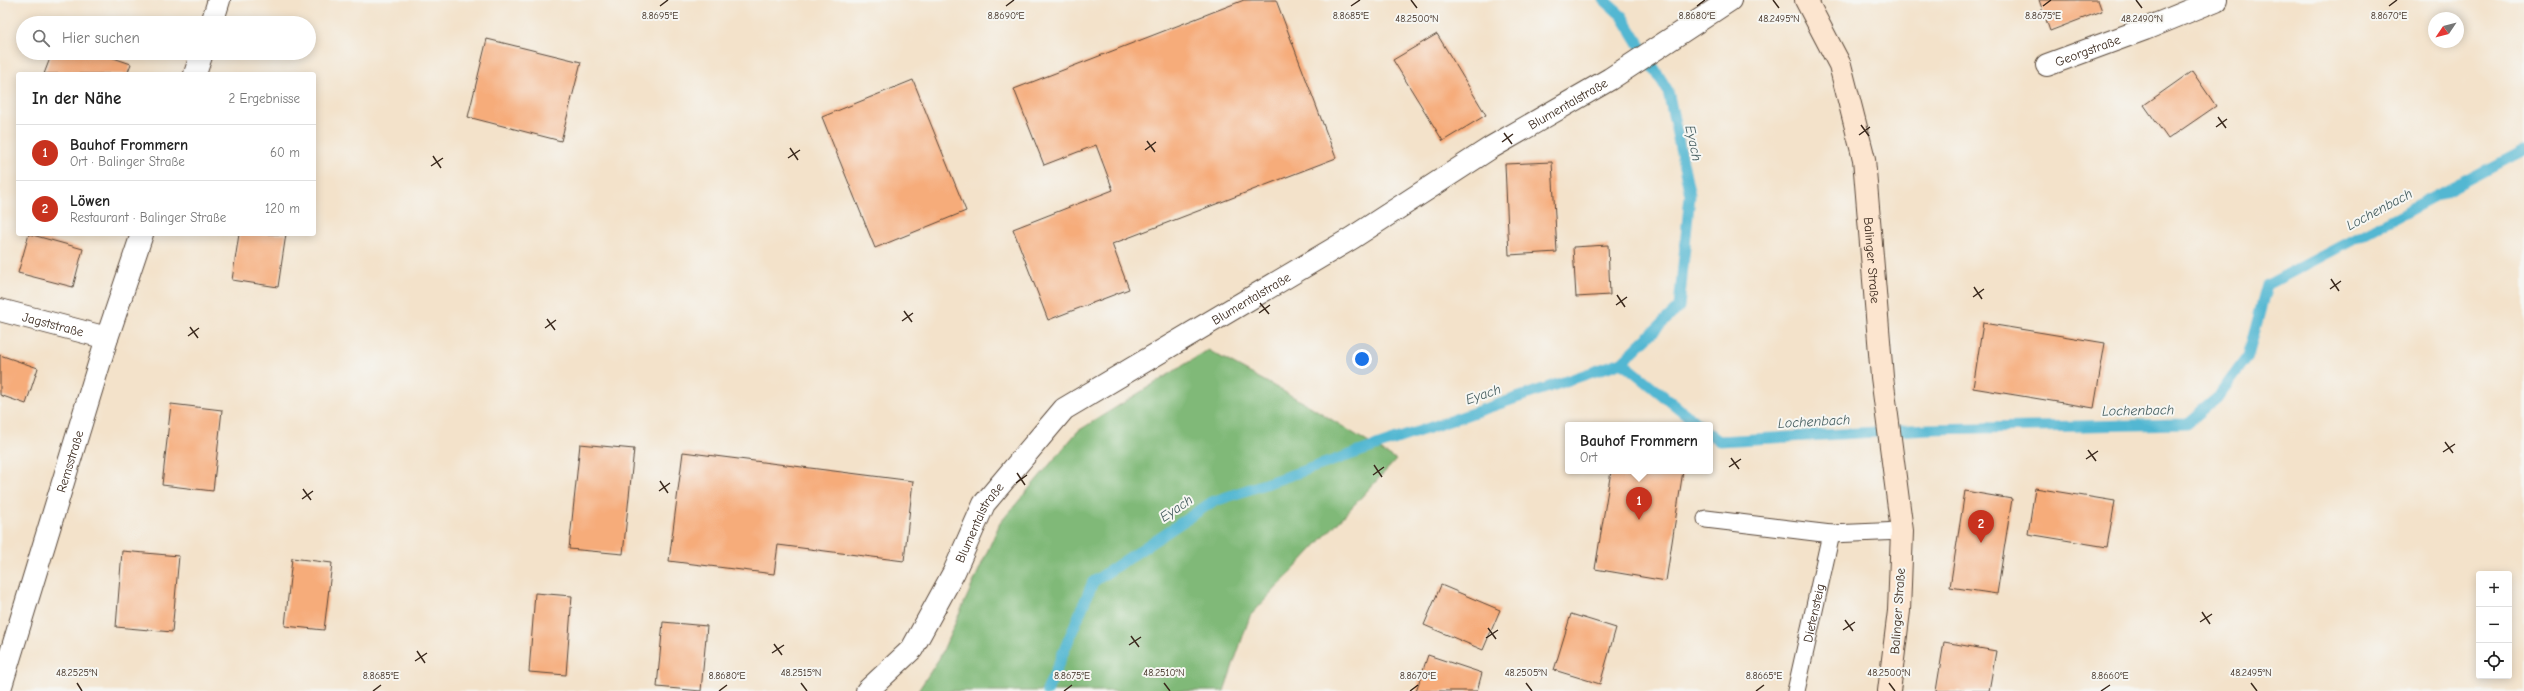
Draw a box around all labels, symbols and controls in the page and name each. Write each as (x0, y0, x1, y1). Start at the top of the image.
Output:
text: 8.8695°E (642, 10, 678, 22)
text: 8.8690°E (987, 10, 1025, 22)
text: 8.8685°E (1333, 10, 1369, 22)
text: 8.8680°E (1679, 10, 1716, 22)
text: 8.8675°E (2025, 10, 2061, 22)
text: 8.8670°E (2371, 10, 2407, 22)
north arrow (2428, 12, 2464, 48)
text: 48.2500°N (1395, 13, 1439, 25)
text: 48.2495°N (1758, 13, 1800, 25)
text: 48.2490°N (2121, 13, 2163, 25)
search box (16, 16, 316, 60)
icon: search (30, 27, 52, 49)
text: Hier suchen (62, 29, 140, 47)
street label: Georgstraße (2053, 32, 2123, 69)
street label: Blumentalstraße (1526, 75, 1611, 133)
text: In der Nähe (32, 89, 121, 108)
text: 2 Ergebnisse (228, 91, 300, 106)
water label: Eyach (1681, 124, 1706, 163)
text: Bauhof Frommern (70, 136, 188, 154)
text: 1 (42, 145, 48, 160)
text: 60 m (270, 145, 300, 160)
text: Ort · Balinger Straße (70, 154, 185, 169)
water label: Lochenbach (2343, 185, 2415, 234)
text: Löwen (70, 192, 110, 210)
text: 2 (42, 201, 48, 216)
text: 120 m (265, 201, 300, 216)
text: Restaurant · Balinger Straße (70, 210, 226, 225)
street label: Balinger Straße (1861, 217, 1883, 305)
street label: Blumentalstraße (1209, 269, 1294, 328)
street label: Jagststraße (21, 309, 86, 340)
your location (1352, 349, 1372, 369)
water label: Eyach (1463, 381, 1503, 408)
water label: Lochenbach (2102, 401, 2174, 420)
water label: Lochenbach (1777, 411, 1851, 432)
popup (1565, 422, 1713, 474)
street label: Remsstraße (53, 428, 87, 494)
text: Bauhof Frommern (1580, 432, 1698, 450)
text: Ort (1580, 450, 1597, 465)
street label: Blumentalstraße (952, 479, 1007, 565)
pin: 1 (1626, 487, 1652, 520)
water label: Eyach (1157, 491, 1196, 526)
pin: 2 (1968, 510, 1994, 543)
street label: Balinger Straße (1887, 567, 1908, 655)
map controls (2476, 571, 2512, 679)
button: + (2476, 571, 2512, 607)
street label: Dietensteig (1800, 582, 1828, 644)
button: − (2476, 607, 2512, 643)
button: locate (2476, 643, 2512, 679)
text: 48.2525°N (56, 667, 98, 679)
text: 48.2515°N (781, 667, 821, 679)
text: 48.2510°N (1143, 667, 1185, 679)
text: 48.2505°N (1505, 667, 1547, 679)
text: 48.2500°N (1867, 667, 1911, 679)
text: 48.2495°N (2230, 667, 2272, 679)
text: 8.8685°E (363, 670, 399, 682)
text: 8.8680°E (709, 670, 746, 682)
text: 8.8675°E (1054, 670, 1090, 682)
text: 8.8670°E (1400, 670, 1436, 682)
text: 8.8665°E (1746, 670, 1782, 682)
text: 8.8660°E (2091, 670, 2129, 682)

